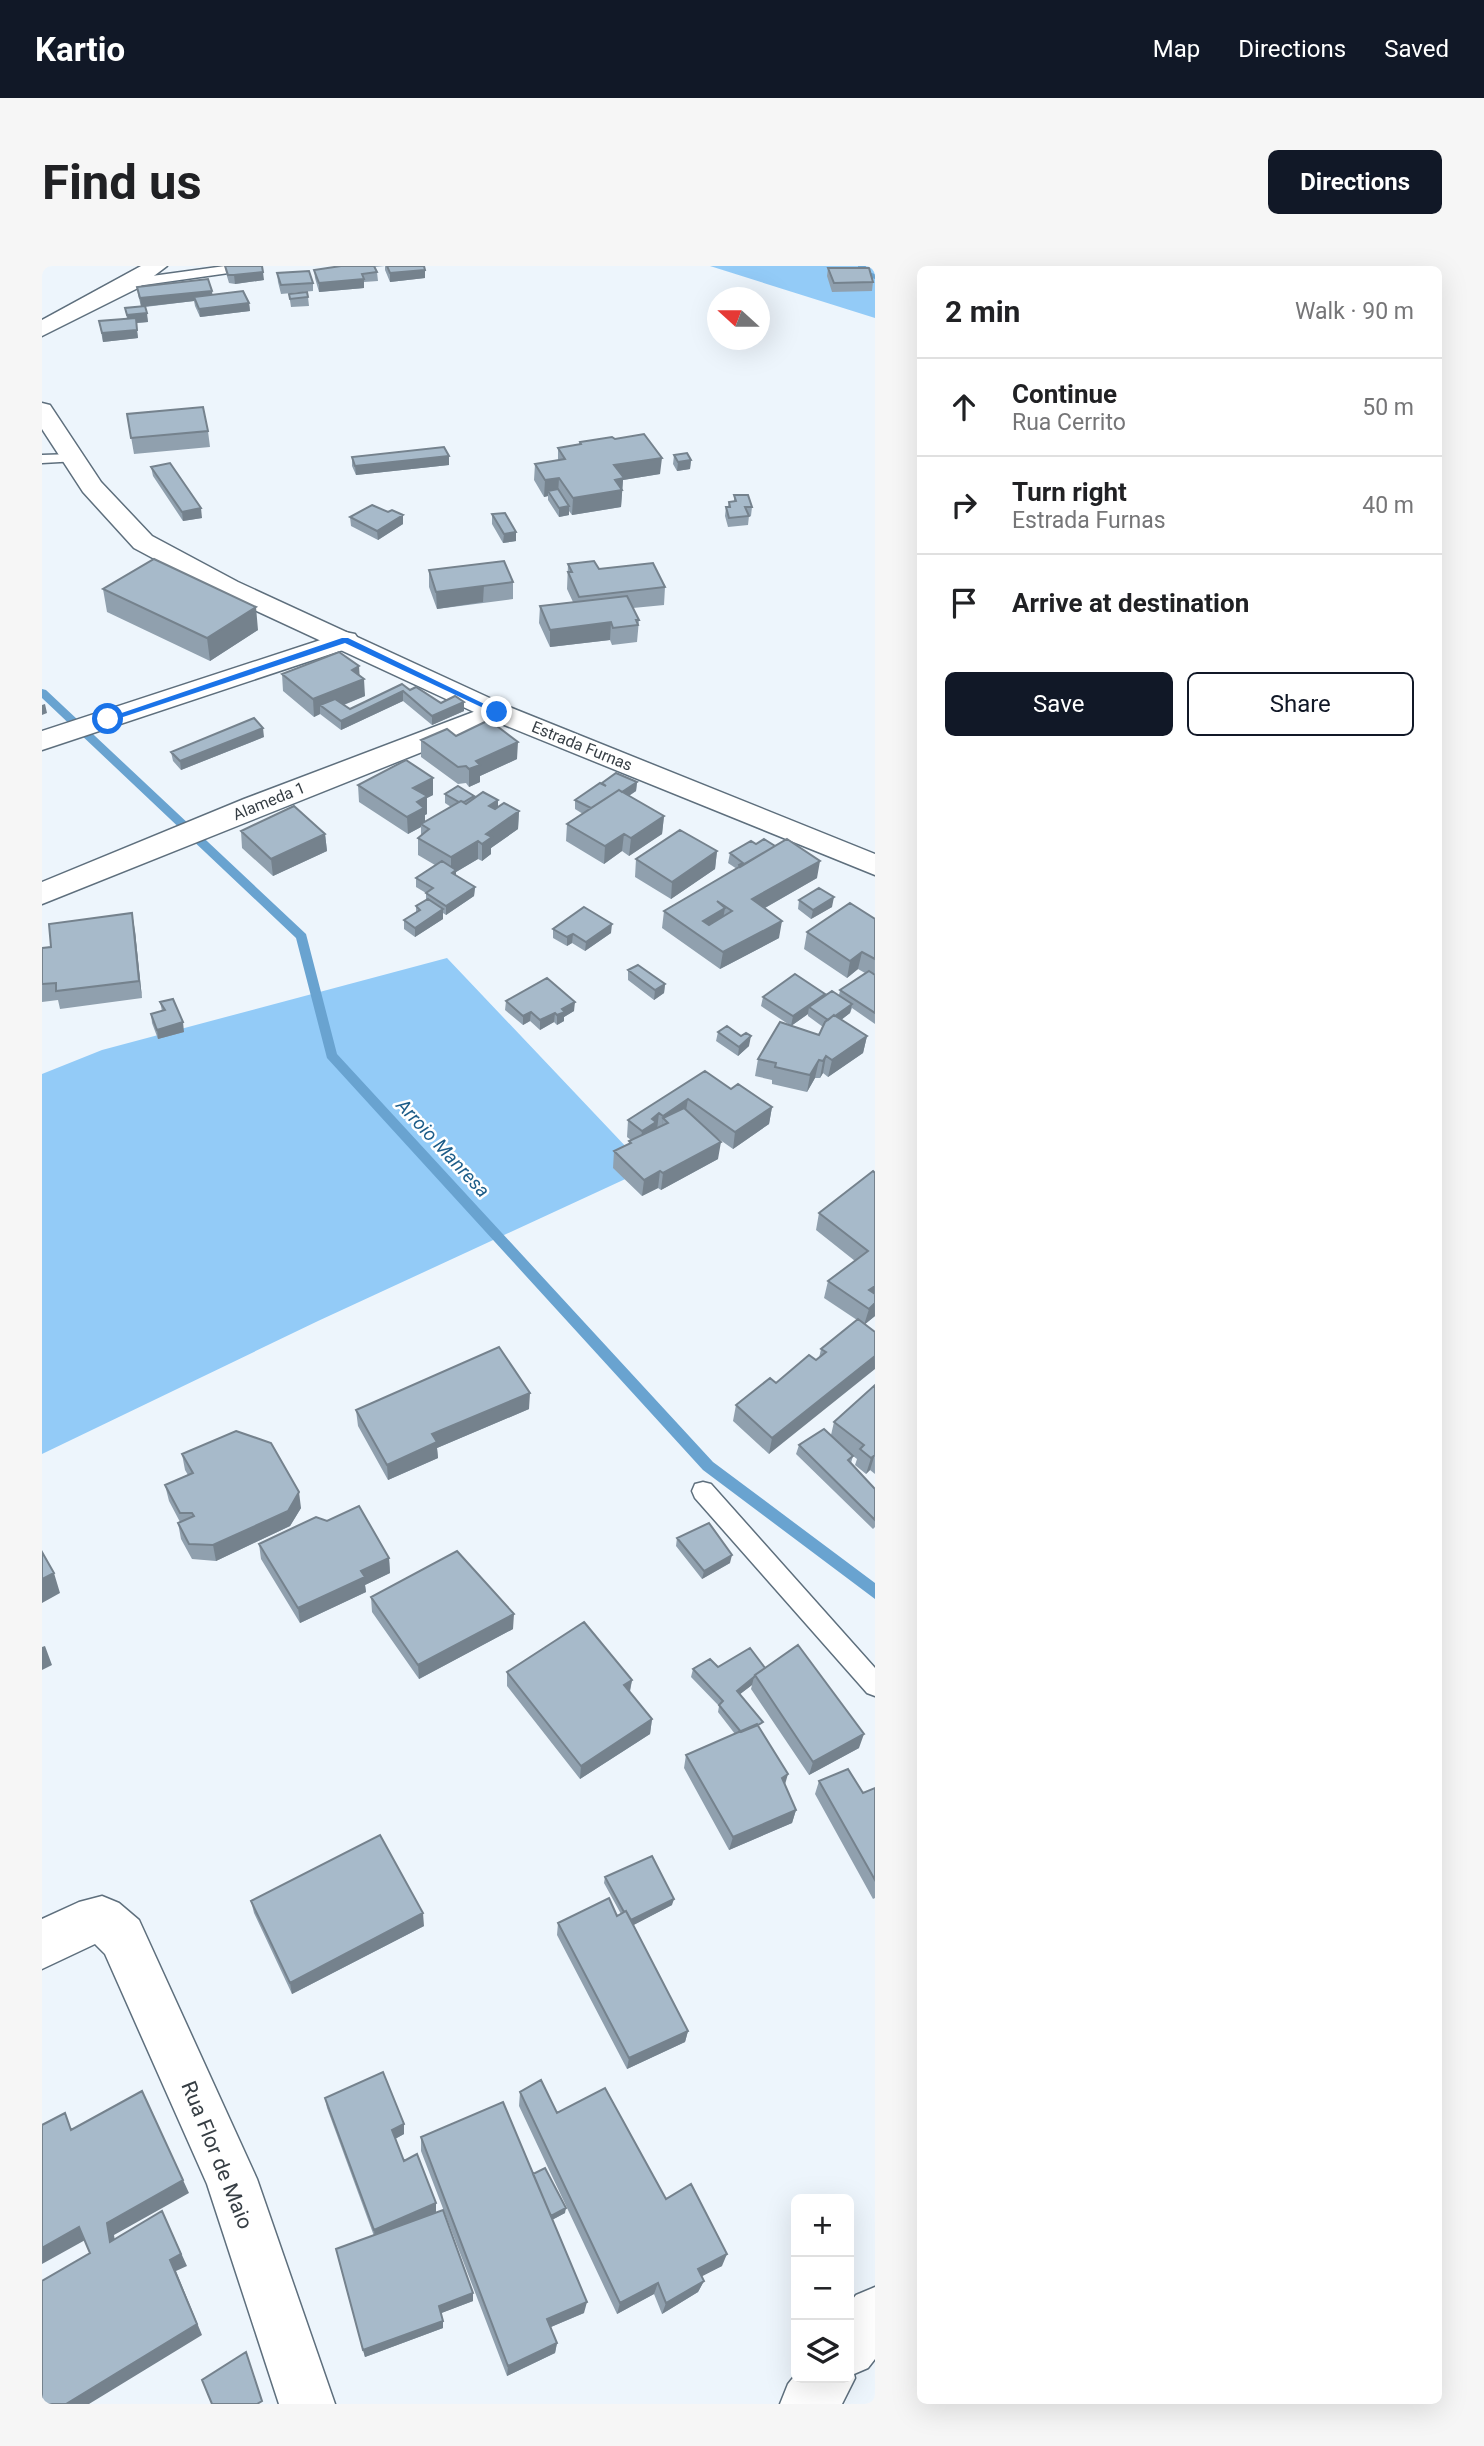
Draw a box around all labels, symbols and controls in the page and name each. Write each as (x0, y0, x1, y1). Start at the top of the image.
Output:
text: Kartio (35, 30, 125, 69)
text: Map (1153, 35, 1200, 63)
text: Directions (1238, 35, 1346, 63)
text: Saved (1384, 35, 1449, 63)
button: Directions (1268, 150, 1442, 214)
text: Find us (42, 154, 202, 211)
north arrow (707, 287, 770, 350)
text: 2 min (945, 294, 1020, 329)
text: Walk · 90 m (1295, 298, 1414, 325)
text: Continue (1012, 379, 1117, 409)
icon: ahead (945, 388, 983, 426)
text: 50 m (1362, 394, 1414, 421)
text: Rua Cerrito (1012, 409, 1126, 436)
text: Turn right (1012, 477, 1127, 507)
icon: right (945, 486, 983, 524)
text: 40 m (1362, 492, 1414, 519)
text: Estrada Furnas (1012, 507, 1166, 534)
icon: arrive (945, 584, 983, 622)
text: Arrive at destination (1012, 588, 1249, 618)
button: Save (945, 672, 1173, 736)
button: Share (1187, 672, 1414, 736)
route end (481, 696, 512, 727)
route start (92, 703, 123, 734)
street label: Estrada Furnas (529, 717, 635, 775)
street label: Alameda 1 (230, 778, 308, 824)
water label: Arroio Manresa (391, 1093, 494, 1202)
street label: Rua Flor de Maio (176, 2078, 258, 2232)
map controls (791, 2194, 854, 2383)
button: + (791, 2194, 854, 2257)
button: − (791, 2257, 854, 2320)
button: layers (791, 2320, 854, 2383)

